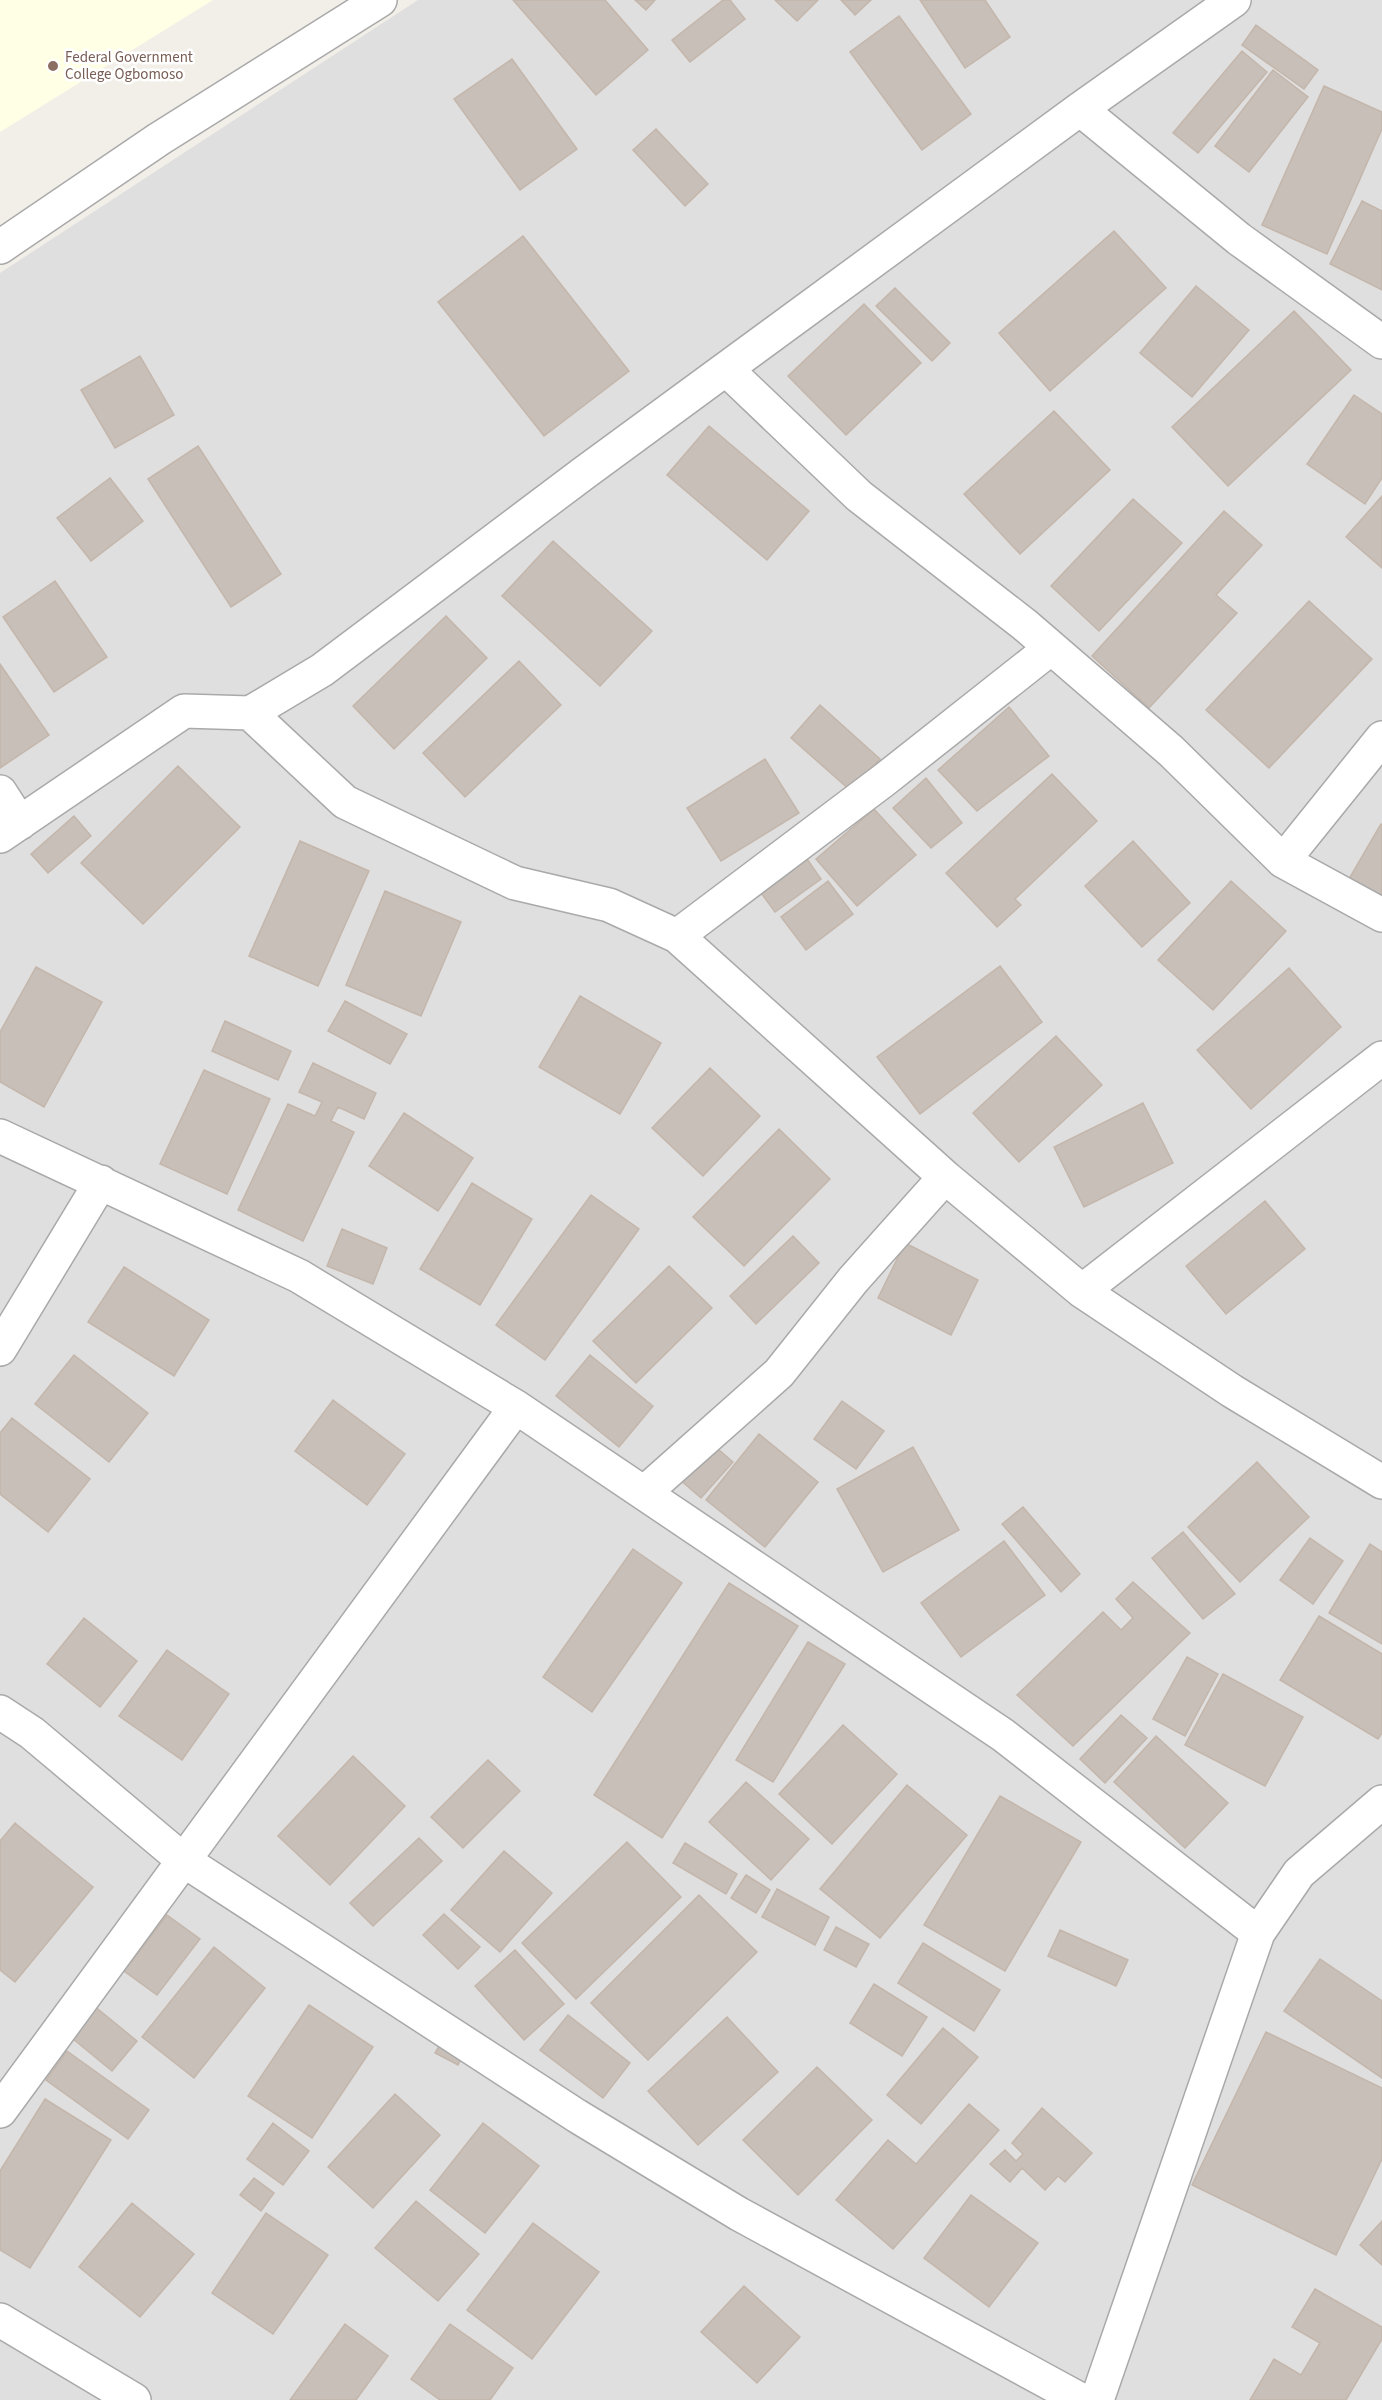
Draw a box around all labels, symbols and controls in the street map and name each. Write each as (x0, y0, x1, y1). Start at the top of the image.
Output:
place label: Federal Government College Ogbomoso (65, 47, 193, 85)
marker: Federal Government College Ogbomoso (46, 59, 60, 73)

